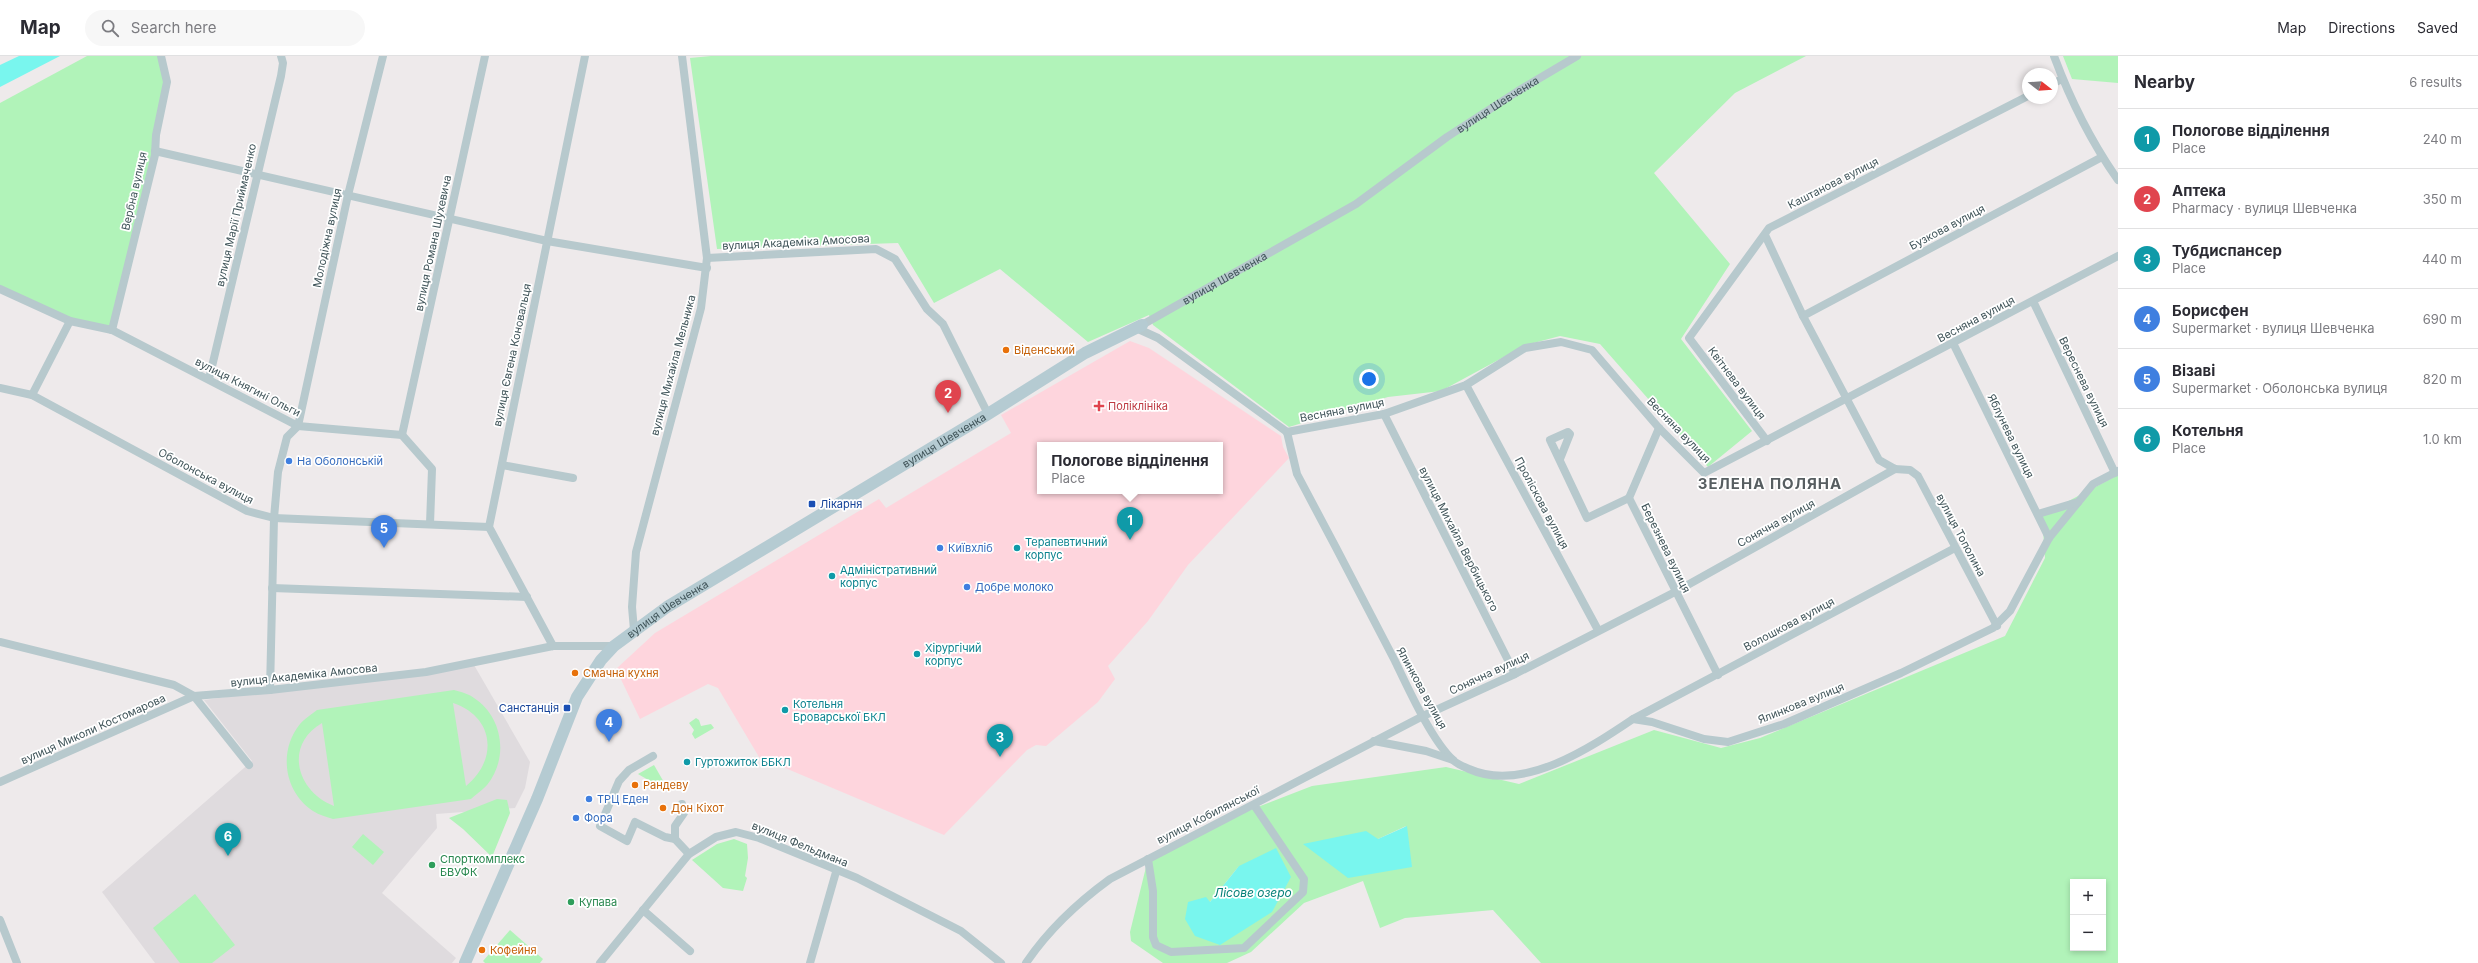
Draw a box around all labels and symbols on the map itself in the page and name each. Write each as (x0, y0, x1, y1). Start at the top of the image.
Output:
north arrow (2022, 68, 2058, 104)
street label: вулиця Шевченка (1454, 73, 1541, 136)
street label: вулиця Марії Приймаченко (213, 142, 259, 288)
street label: Вербна вулиця (118, 150, 150, 232)
street label: Каштанова вулиця (1785, 154, 1881, 212)
street label: вулиця Романа Шухевича (412, 174, 454, 312)
street label: Молодіжна вулиця (310, 187, 344, 289)
street label: Бузкова вулиця (1907, 201, 1987, 253)
street label: вулиця Академіка Амосова (722, 231, 870, 253)
street label: вулиця Шевченка (1180, 249, 1270, 308)
street label: вулиця Євгена Коновальця (490, 282, 534, 428)
street label: вулиця Михайла Мельника (647, 293, 699, 437)
street label: Весняна вулиця (1935, 293, 2017, 345)
street label: Вереснева вулиця (2056, 335, 2112, 429)
place label: Віденський (1014, 343, 1075, 357)
street label: Квітнева вулиця (1705, 344, 1769, 422)
marker: Віденський (1001, 345, 1011, 355)
street label: вулиця Княгині Ольги (193, 354, 303, 420)
your location (1359, 369, 1379, 389)
pin: 2 (935, 380, 961, 413)
street label: Яблунева вулиця (1985, 392, 2037, 480)
street label: Весняна вулиця (1644, 394, 1714, 466)
street label: Весняна вулиця (1299, 395, 1385, 425)
place label: Поліклініка (1108, 399, 1168, 413)
marker: Поліклініка (1093, 400, 1105, 412)
street label: вулиця Шевченка (900, 410, 988, 471)
street label: Оболонська вулиця (156, 445, 256, 507)
place label: На Оболонській (297, 454, 383, 468)
street label: Проліскова вулиця (1512, 455, 1572, 551)
marker: На Оболонській (284, 456, 294, 466)
street label: вулиця Михайла Вербицького (1416, 464, 1502, 614)
district label: ЗЕЛЕНА ПОЛЯНА (1698, 474, 1842, 493)
street label: вулиця Тополина (1933, 491, 1989, 579)
street label: Сонячна вулиця (1735, 496, 1817, 550)
place label: Лікарня (820, 497, 862, 511)
marker: Лікарня (807, 499, 817, 509)
street label: Березнева вулиця (1638, 501, 1694, 595)
pin: 1 (1117, 507, 1143, 540)
pin: 5 (371, 515, 397, 548)
place label: Терапевтичний корпус (1025, 535, 1107, 562)
place label: Київхліб (948, 541, 993, 555)
marker: Київхліб (935, 543, 945, 553)
marker: Терапевтичний корпус (1012, 543, 1022, 553)
place label: Адміністративний корпус (840, 563, 937, 590)
marker: Адміністративний корпус (827, 571, 837, 581)
street label: вулиця Шевченка (624, 577, 711, 641)
place label: Добре молоко (975, 580, 1054, 594)
marker: Добре молоко (962, 582, 972, 592)
street label: Волошкова вулиця (1741, 594, 1837, 654)
place label: Хірургічий корпус (925, 641, 982, 668)
street label: Ялинкова вулиця (1394, 645, 1450, 731)
street label: Сонячна вулиця (1447, 648, 1531, 698)
marker: Хірургічий корпус (912, 649, 922, 659)
street label: вулиця Академіка Амосова (230, 660, 378, 690)
place label: Смачна кухня (583, 666, 659, 680)
marker: Смачна кухня (570, 668, 580, 678)
street label: Ялинкова вулиця (1756, 679, 1846, 727)
street label: вулиця Миколи Костомарова (18, 691, 168, 767)
place label: Котельня Броварської БКЛ (793, 697, 886, 724)
place label: Санстанція (499, 701, 559, 715)
marker: Санстанція (562, 703, 572, 713)
marker: Котельня Броварської БКЛ (780, 705, 790, 715)
pin: 4 (596, 709, 622, 742)
pin: 3 (987, 724, 1013, 757)
place label: Гуртожиток ББКЛ (695, 755, 791, 769)
marker: Гуртожиток ББКЛ (682, 757, 692, 767)
place label: Рандеву (643, 778, 688, 792)
marker: Рандеву (630, 780, 640, 790)
street label: вулиця Кобилянської (1154, 782, 1263, 847)
place label: ТРЦ Еден (597, 792, 649, 806)
marker: ТРЦ Еден (584, 794, 594, 804)
place label: Дон Кіхот (671, 801, 725, 815)
marker: Дон Кіхот (658, 803, 668, 813)
place label: Фора (584, 811, 613, 825)
marker: Фора (571, 813, 581, 823)
street label: вулиця Фельдмана (750, 818, 850, 870)
pin: 6 (215, 823, 241, 856)
place label: Спорткомплекс БВУФК (440, 852, 525, 879)
marker: Спорткомплекс БВУФК (427, 860, 437, 870)
water label: Лісове озеро (1214, 885, 1292, 900)
place label: Купава (579, 895, 617, 909)
marker: Купава (566, 897, 576, 907)
place label: Кофейня (490, 943, 537, 957)
marker: Кофейня (477, 945, 487, 955)

